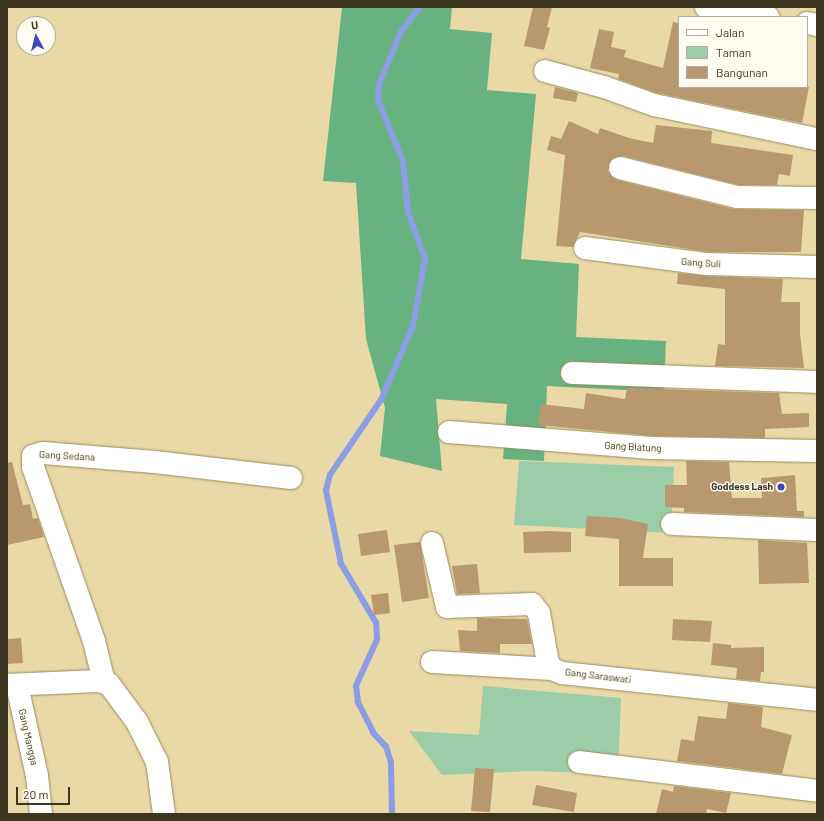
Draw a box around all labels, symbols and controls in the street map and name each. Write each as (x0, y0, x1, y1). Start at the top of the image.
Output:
north arrow (16, 16, 56, 56)
legend (678, 16, 808, 88)
text: U (30, 18, 39, 31)
text: Jalan (716, 25, 744, 39)
text: Taman (716, 45, 751, 59)
text: Bangunan (716, 65, 768, 79)
street label: Gang Suli (681, 256, 721, 270)
street label: Gang Blatung (604, 440, 662, 454)
street label: Gang Sedana (39, 449, 95, 463)
place label: Goddess Lash (711, 481, 773, 493)
marker: Goddess Lash (776, 482, 786, 492)
street label: Gang Saraswati (564, 666, 632, 686)
street label: Gang Mangga (16, 708, 40, 766)
scale bar (18, 779, 72, 805)
text: 20 m (23, 787, 49, 801)

